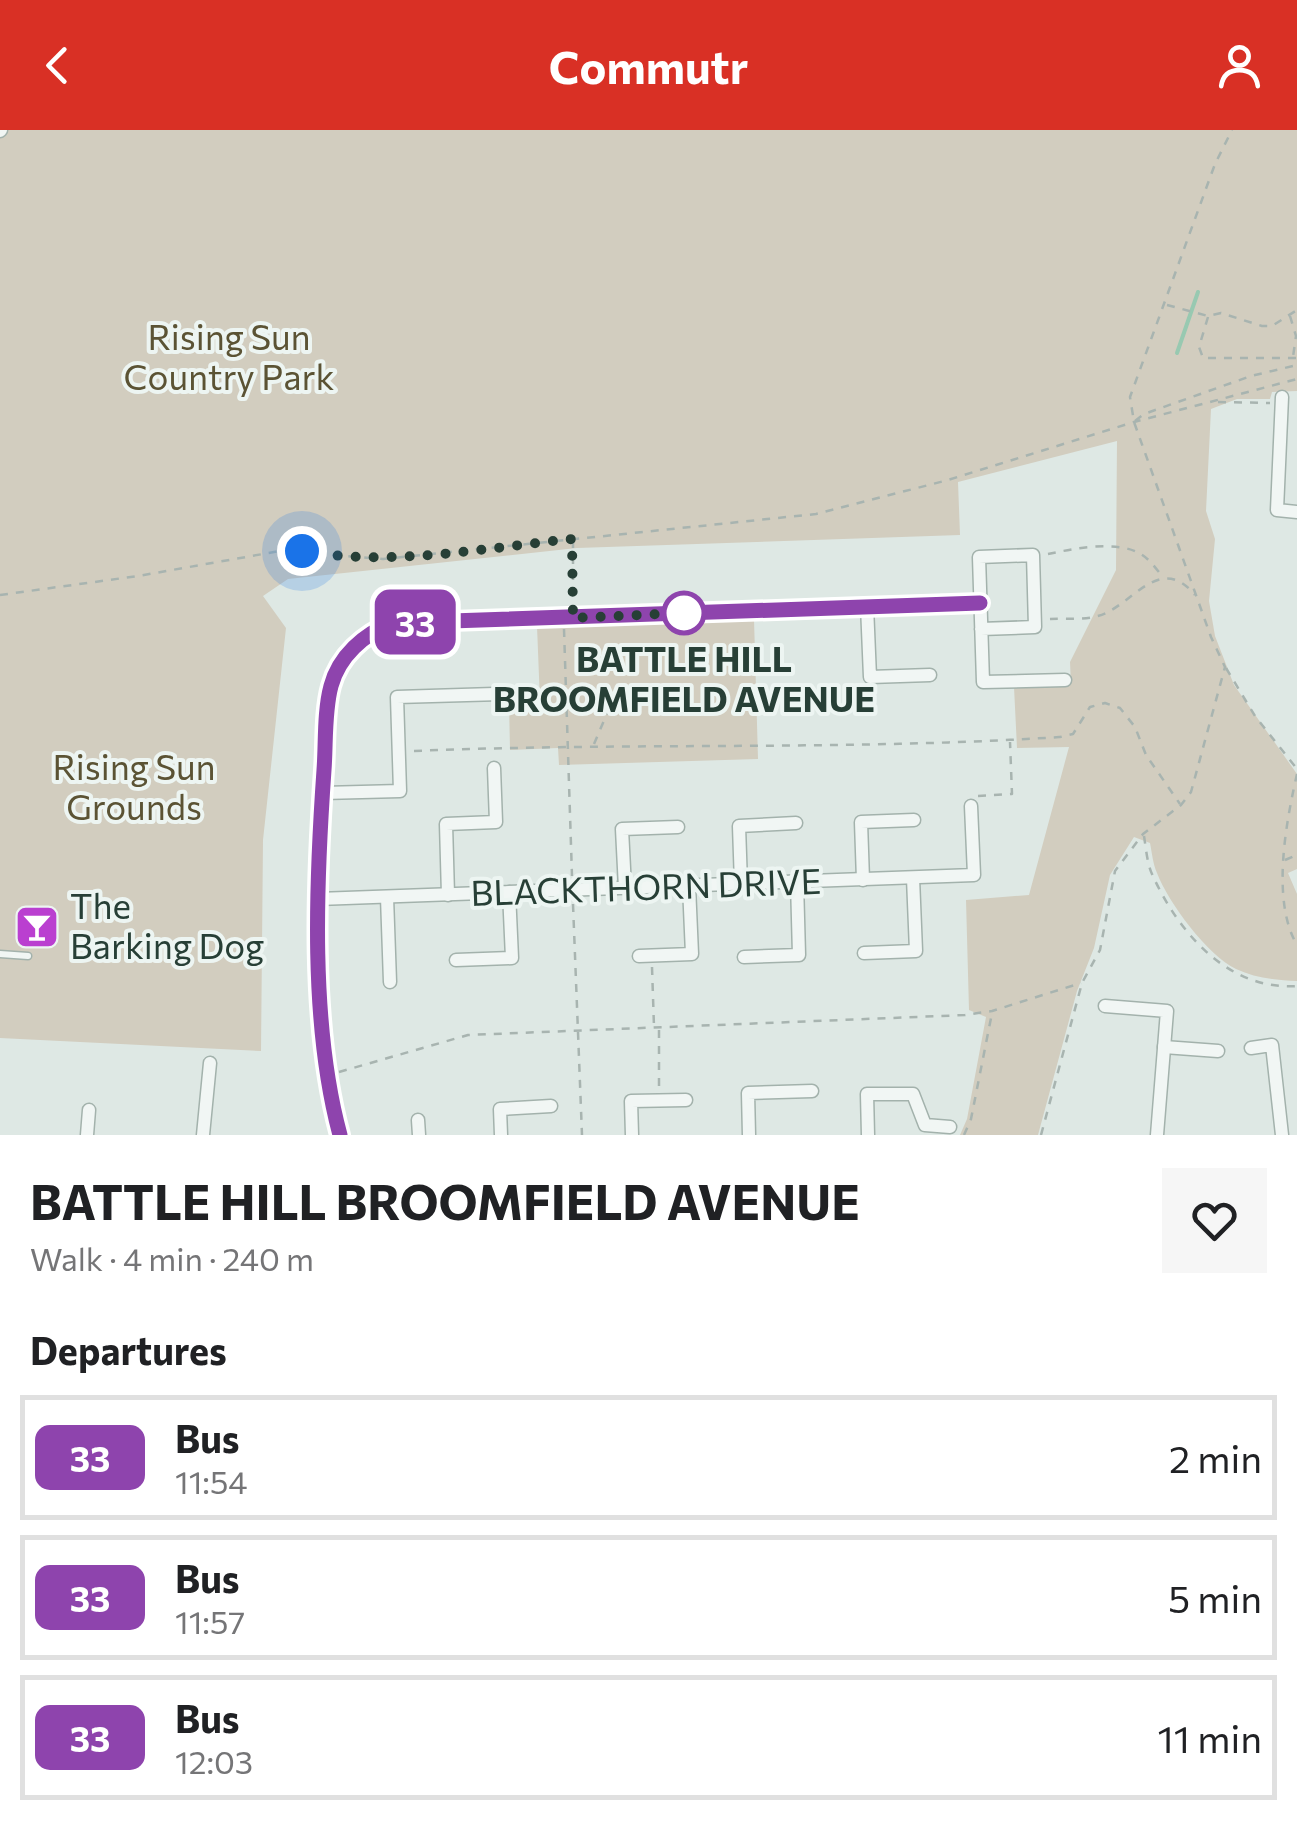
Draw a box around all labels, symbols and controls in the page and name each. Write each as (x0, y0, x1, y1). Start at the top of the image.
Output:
icon: back (30, 38, 85, 93)
text: Commutr (549, 38, 748, 93)
icon: person (1212, 38, 1267, 93)
park label: Rising Sun Country Park (124, 314, 334, 397)
your location (277, 526, 327, 576)
line badge: 33 (370, 590, 460, 654)
marker: BATTLE HILL BROOMFIELD AVENUE (663, 592, 705, 634)
text: 33 (395, 601, 435, 644)
place label: BATTLE HILL BROOMFIELD AVENUE (493, 636, 875, 719)
park label: Rising Sun Grounds (52, 744, 216, 827)
street label: BLACKTHORN DRIVE (470, 858, 822, 913)
place label: The Barking Dog (70, 883, 264, 966)
bar icon: The Barking Dog (14, 904, 60, 950)
button: heart (1162, 1168, 1267, 1273)
text: BATTLE HILL BROOMFIELD AVENUE (30, 1171, 860, 1230)
text: Walk · 4 min · 240 m (30, 1238, 314, 1278)
text: Departures (30, 1326, 227, 1373)
text: Bus (175, 1414, 240, 1461)
text: 2 min (1169, 1434, 1262, 1481)
text: 33 (70, 1436, 110, 1479)
text: 11:54 (175, 1461, 248, 1501)
text: Bus (175, 1554, 240, 1601)
text: 5 min (1168, 1574, 1262, 1621)
text: 33 (70, 1576, 110, 1619)
text: 11:57 (175, 1601, 245, 1641)
text: Bus (175, 1694, 240, 1741)
text: 11 min (1158, 1714, 1262, 1761)
text: 33 (70, 1716, 110, 1759)
text: 12:03 (175, 1741, 253, 1781)

